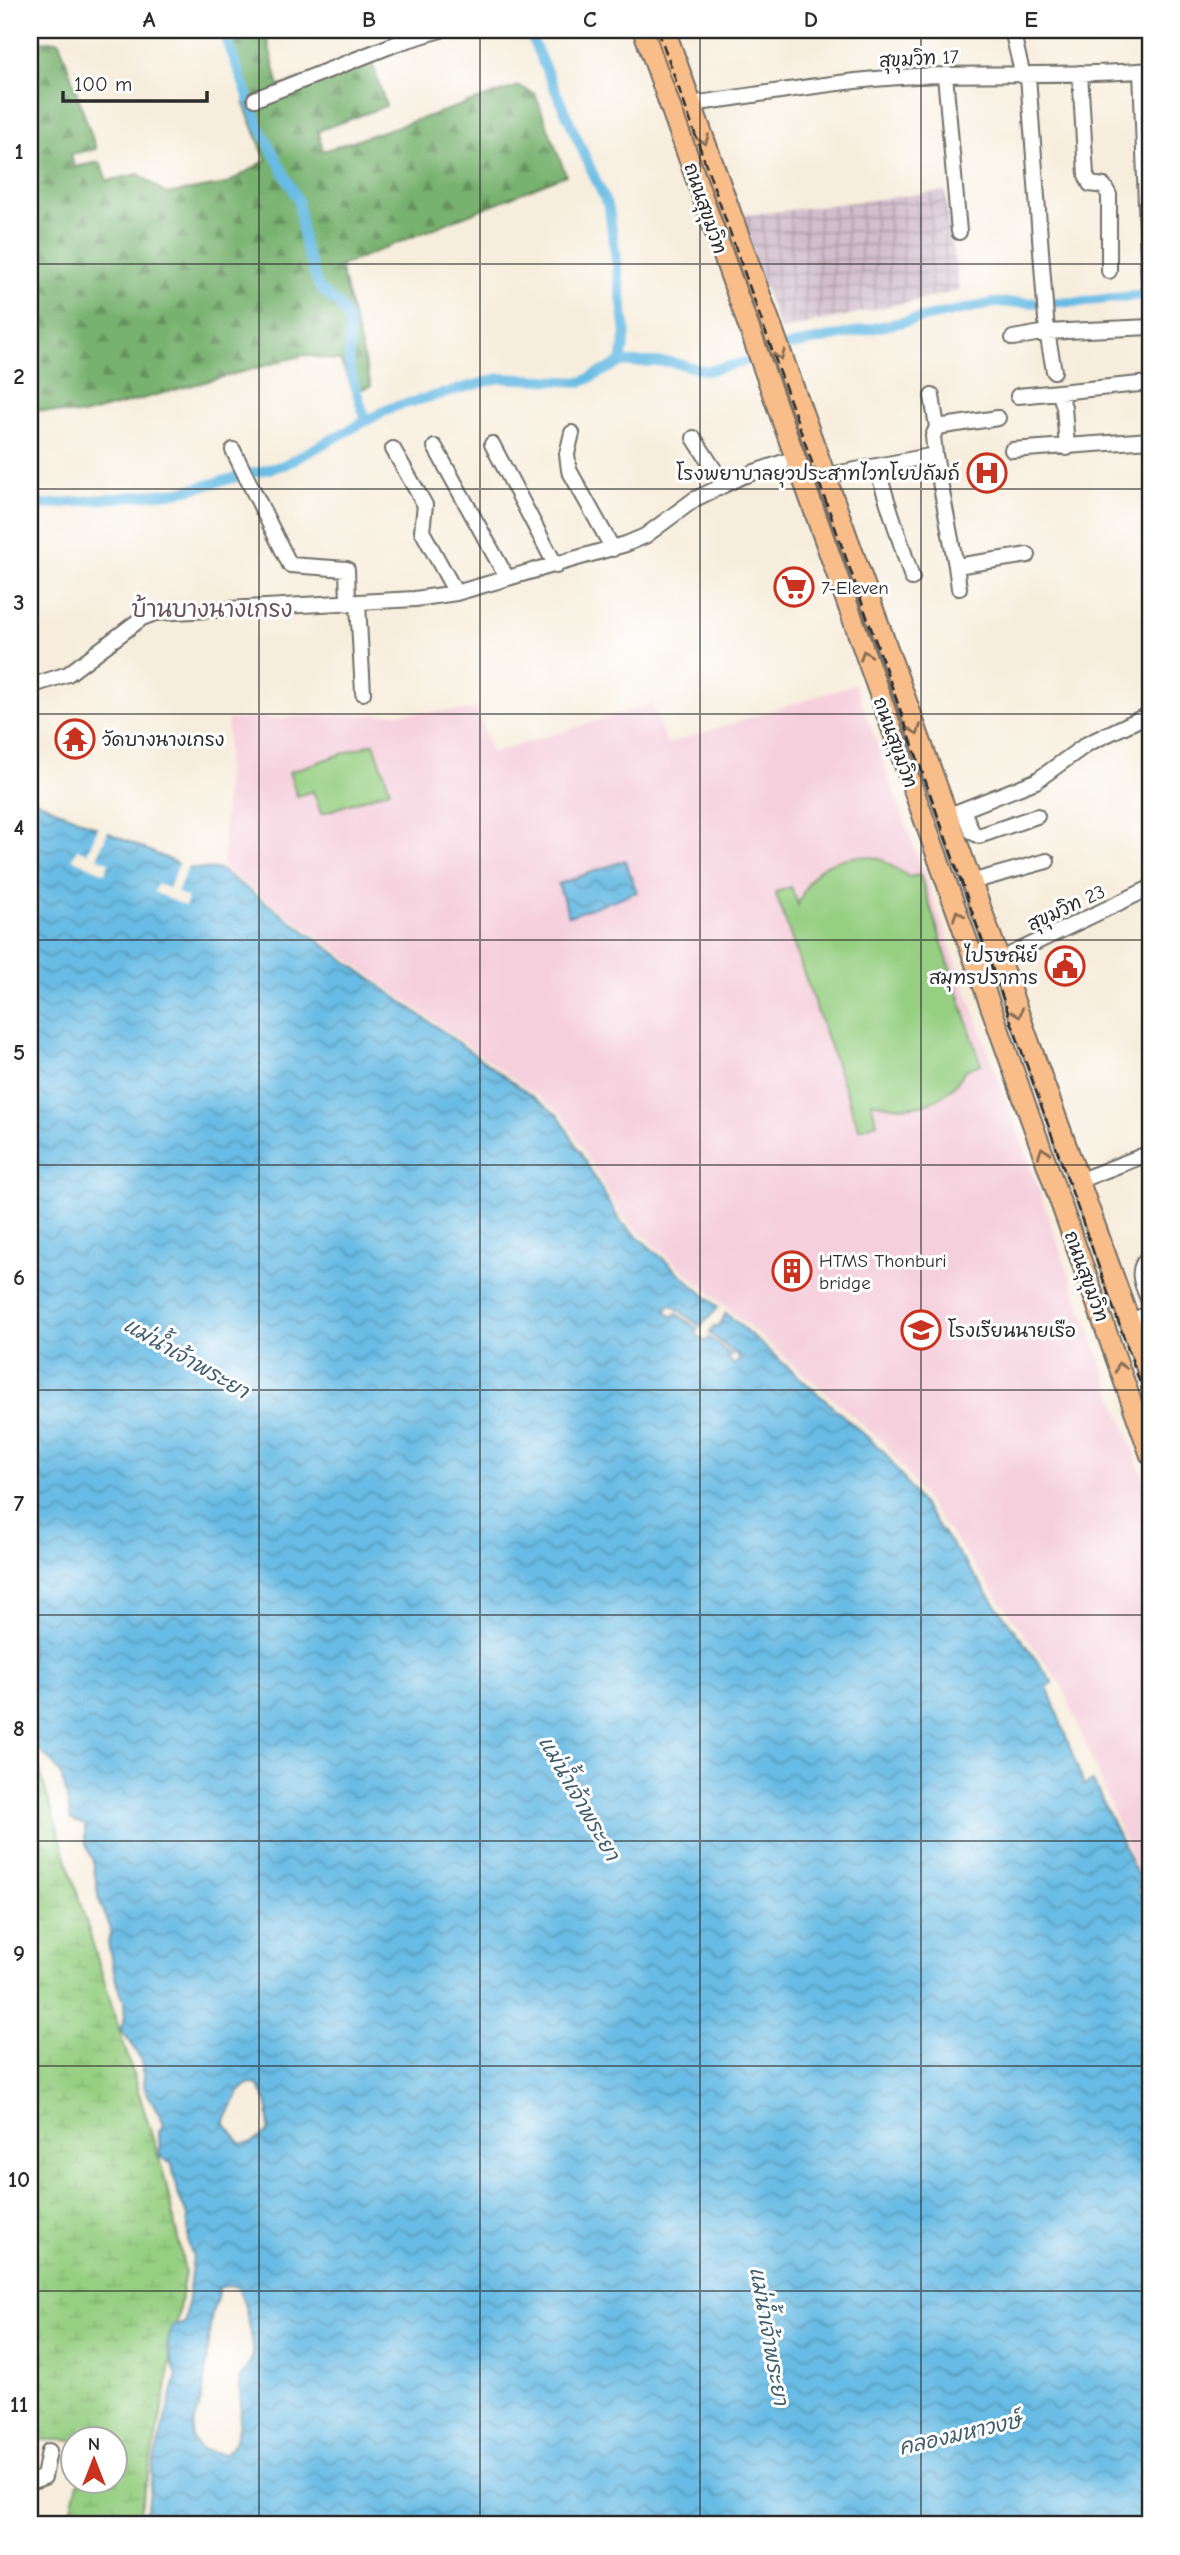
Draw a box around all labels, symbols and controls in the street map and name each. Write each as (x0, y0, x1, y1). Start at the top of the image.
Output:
text: A (143, 6, 156, 33)
text: B (362, 6, 376, 33)
text: C (583, 6, 597, 33)
text: D (804, 6, 818, 33)
text: E (1024, 6, 1038, 33)
street label: สุขุมวิท 17 (879, 46, 960, 75)
scale bar (63, 60, 206, 104)
text: 100 m (74, 72, 132, 96)
one-way arrow (696, 134, 710, 146)
text: 1 (14, 138, 24, 165)
street label: ถนนสุขุมวิท (676, 160, 731, 258)
one-way arrow (772, 348, 786, 360)
text: 2 (13, 363, 25, 390)
hospital icon: โรงพยาบาลยุวประสาทไวทโยปถัมถ์ (966, 452, 1008, 494)
place label: โรงพยาบาลยุวประสาทไวทโยปถัมถ์ (676, 461, 960, 488)
supermarket icon: 7-Eleven (773, 566, 815, 608)
place label: 7-Eleven (821, 577, 889, 599)
text: 3 (13, 589, 25, 616)
district label: บ้านบางนางเกรง (132, 594, 292, 623)
one-way arrow (859, 649, 873, 661)
street label: ถนนสุขุมวิท (866, 694, 922, 792)
temple icon: วัดบางนางเกรง (54, 718, 96, 760)
one-way arrow (908, 723, 922, 736)
place label: วัดบางนางเกรง (102, 729, 225, 751)
text: 4 (14, 814, 25, 841)
street label: สุขุมวิท 23 (1024, 880, 1110, 938)
one-way arrow (952, 910, 966, 922)
place label: ไปรษณีย์ สมุทรปราการ (929, 943, 1038, 992)
public building icon: ไปรษณีย์ สมุทรปราการ (1044, 945, 1086, 987)
one-way arrow (1010, 1007, 1024, 1019)
text: 5 (13, 1039, 25, 1066)
one-way arrow (1037, 1147, 1051, 1159)
street label: ถนนสุขุมวิท (1057, 1228, 1113, 1326)
building icon: HTMS Thonburi bridge (771, 1250, 813, 1292)
place label: HTMS Thonburi bridge (819, 1250, 947, 1294)
text: 6 (13, 1264, 25, 1291)
water label: แม่น้ำเจ้าพระยา (119, 1306, 258, 1404)
school or university icon: โรงเรียนนายเรือ (900, 1309, 942, 1351)
place label: โรงเรียนนายเรือ (948, 1318, 1076, 1342)
one-way arrow (1114, 1361, 1128, 1373)
text: 7 (14, 1490, 25, 1517)
text: 8 (13, 1715, 25, 1742)
water label: แม่น้ำเจ้าพระยา (534, 1727, 632, 1866)
text: 9 (13, 1940, 25, 1967)
text: 10 (8, 2166, 30, 2193)
water label: แม่น้ำเจ้าพระยา (745, 2264, 801, 2409)
text: 11 (10, 2391, 28, 2418)
water label: คลองมหาวงษ์ (896, 2406, 1026, 2460)
north arrow (60, 2426, 130, 2496)
text: N (88, 2433, 100, 2455)

